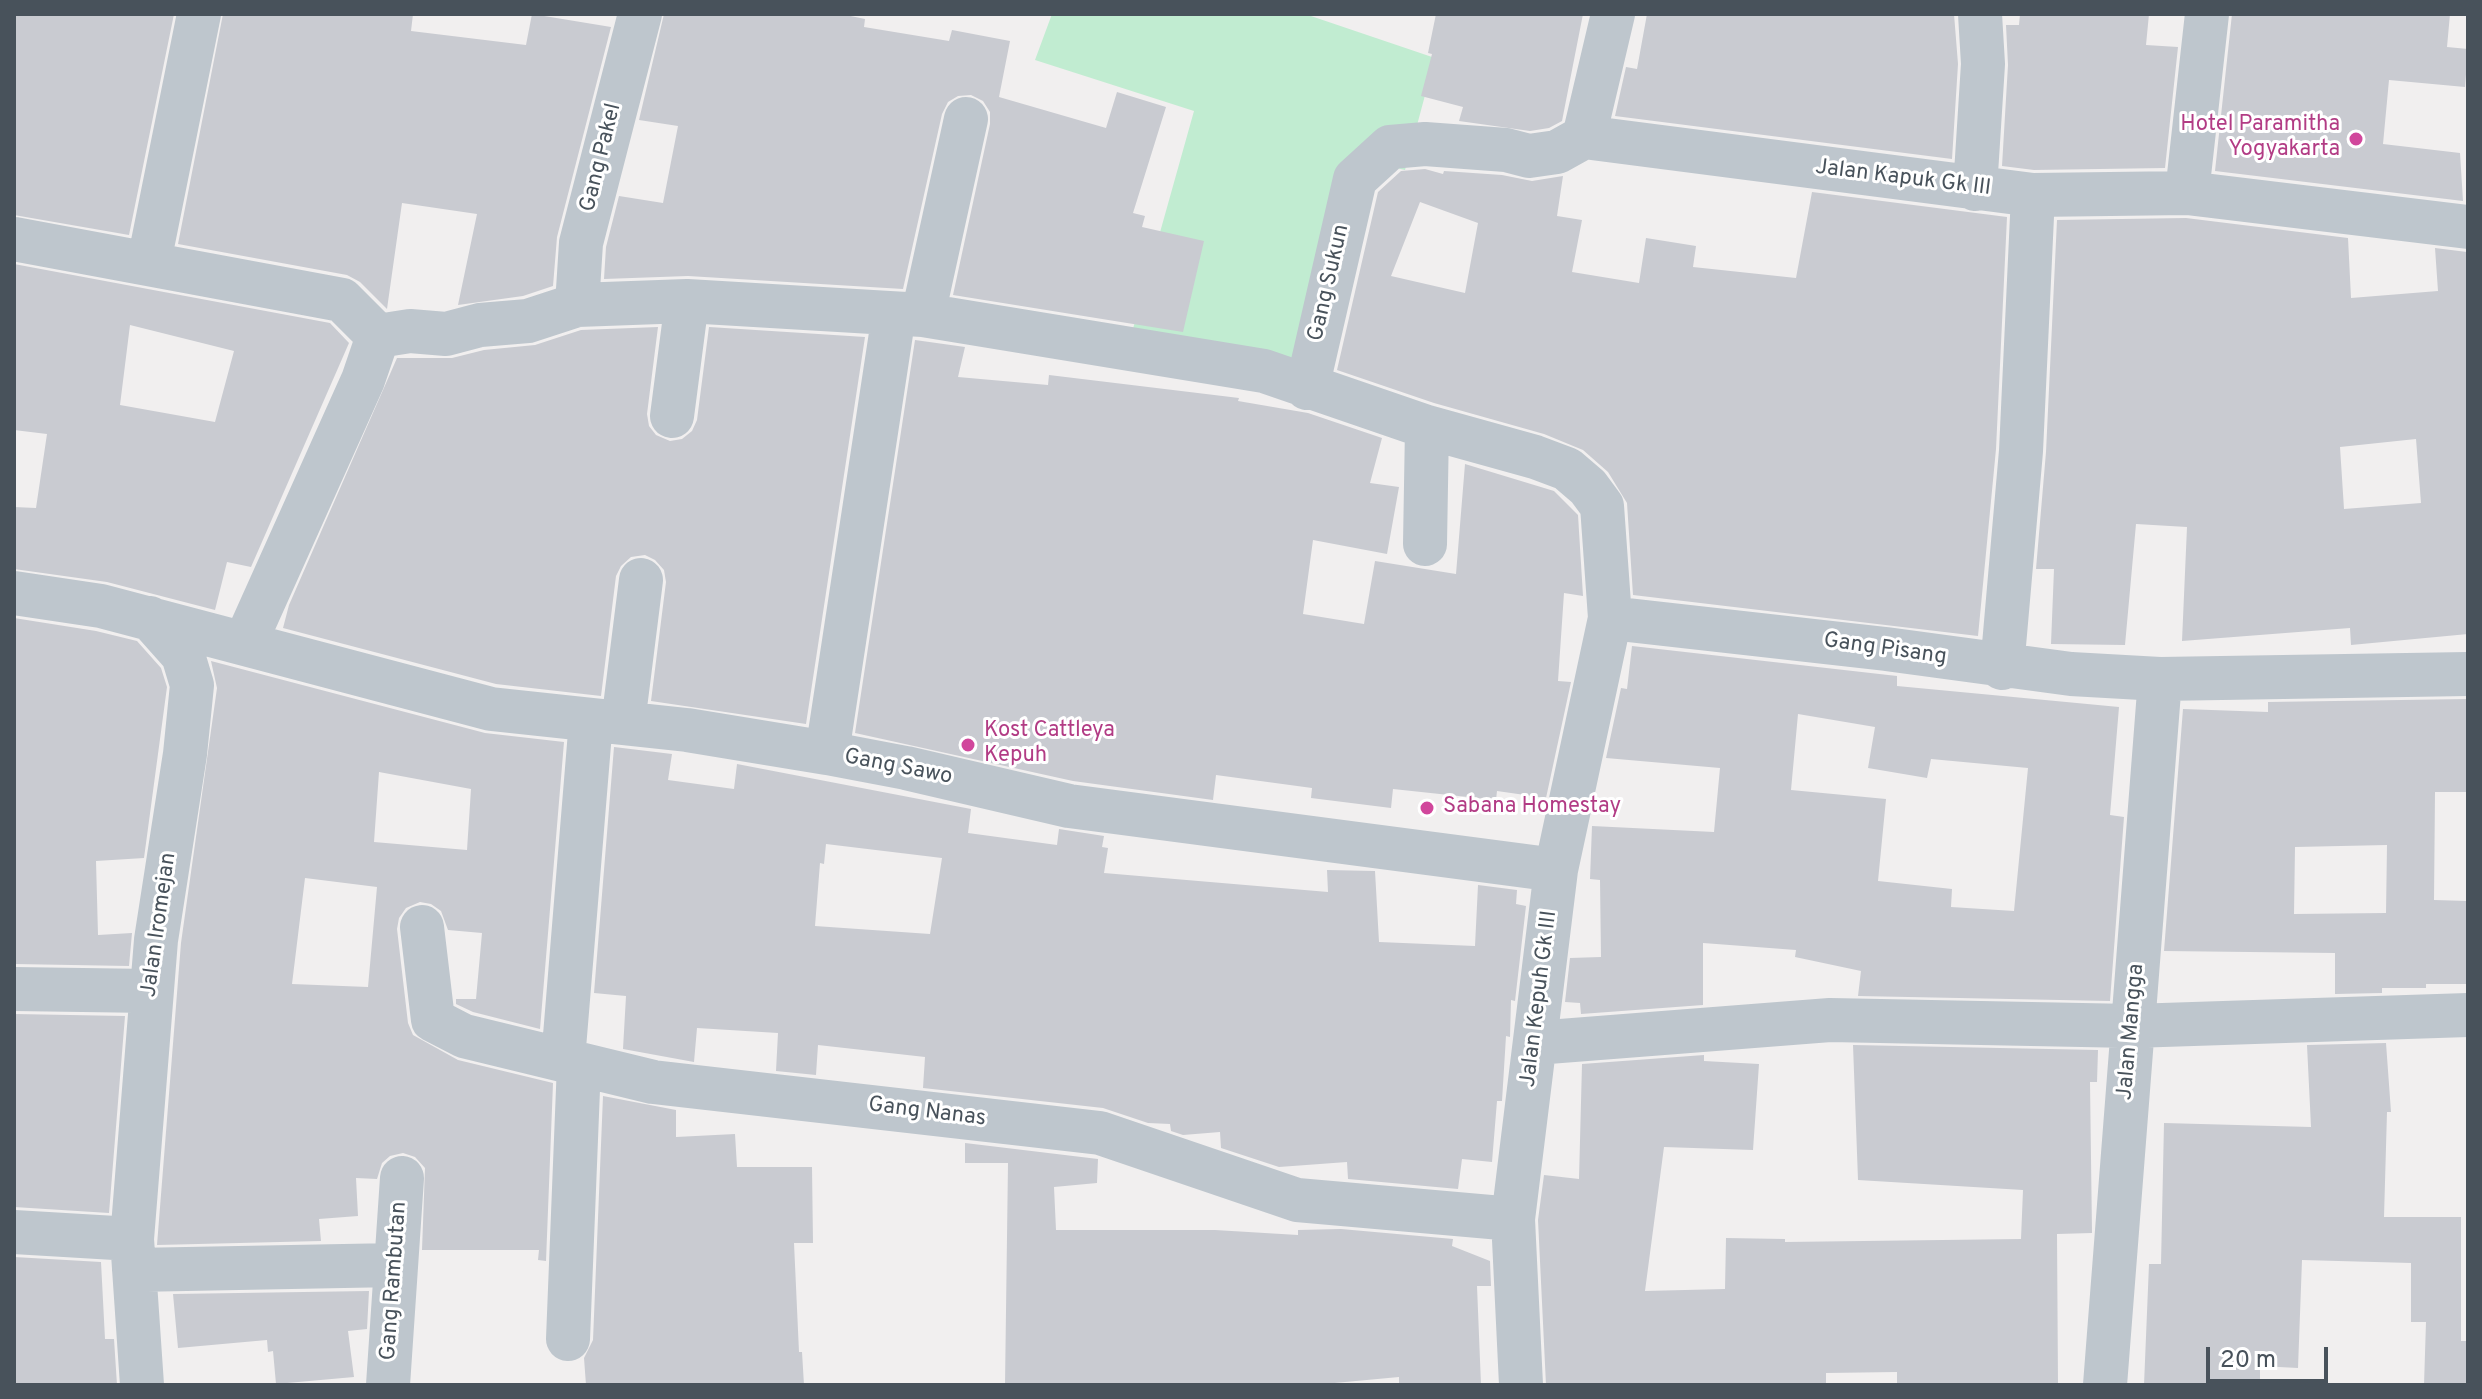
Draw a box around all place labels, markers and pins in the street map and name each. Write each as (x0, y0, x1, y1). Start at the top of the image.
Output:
place label: Hotel Paramitha Yogyakarta (2180, 113, 2340, 164)
marker: Hotel Paramitha Yogyakarta (2347, 130, 2365, 148)
place label: Kost Cattleya Kepuh (984, 719, 1115, 770)
marker: Kost Cattleya Kepuh (959, 736, 977, 754)
place label: Sabana Homestay (1443, 795, 1621, 821)
marker: Sabana Homestay (1418, 799, 1436, 817)

